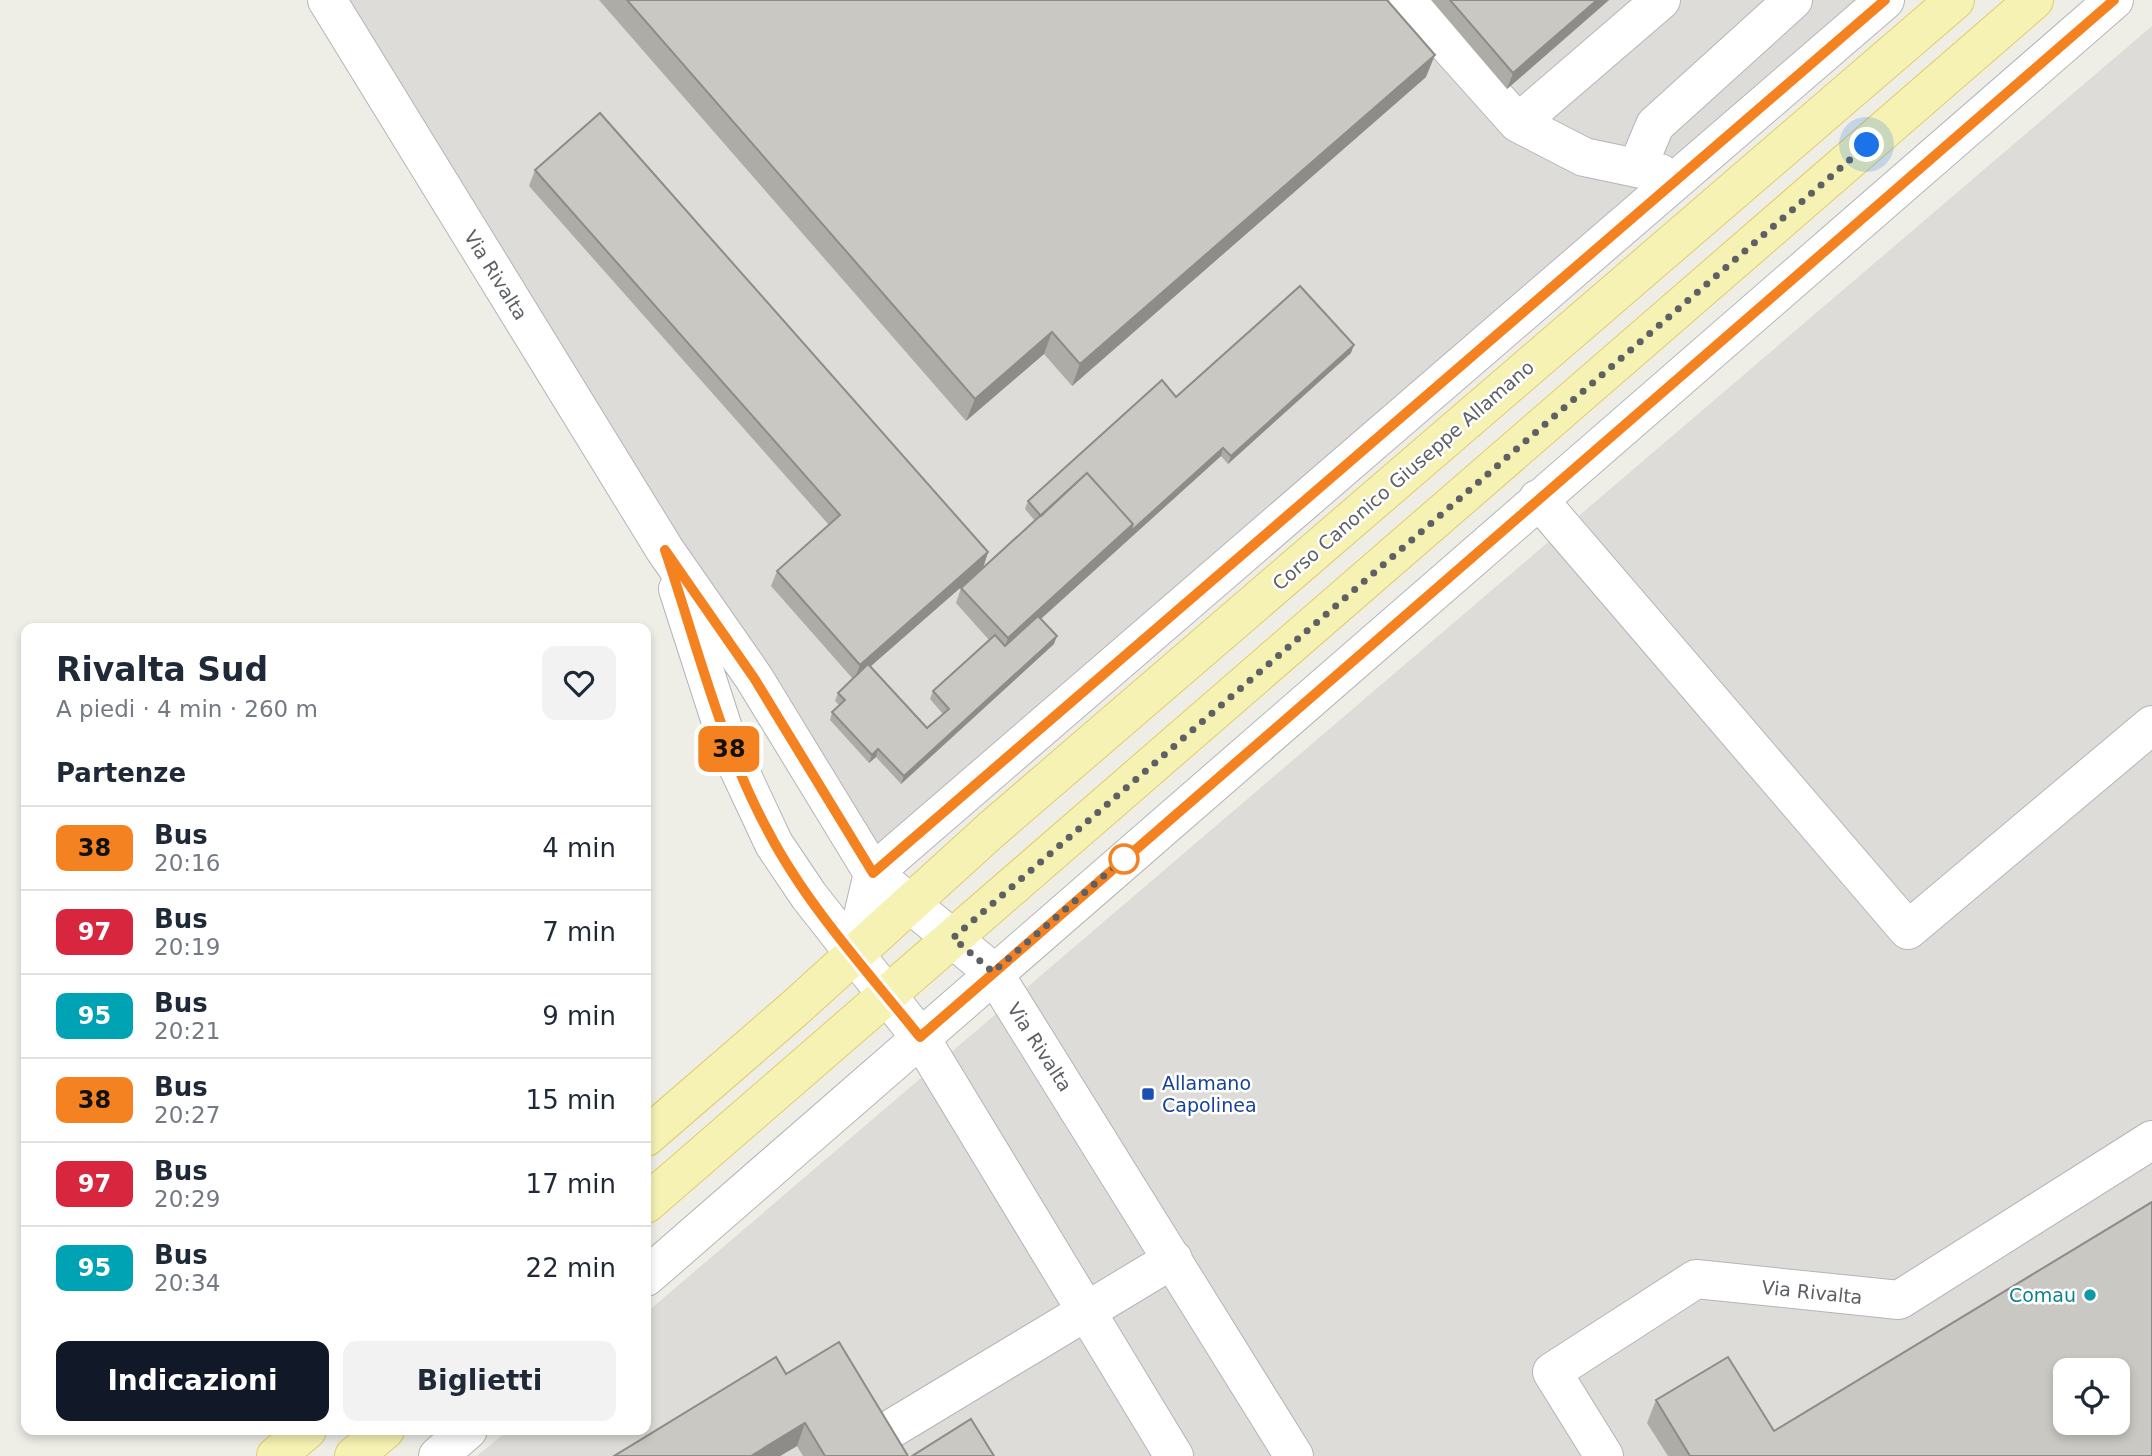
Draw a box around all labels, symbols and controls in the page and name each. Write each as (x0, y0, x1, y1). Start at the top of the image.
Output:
your location (1849, 127, 1884, 162)
street label: Via Rivalta (460, 226, 532, 324)
street label: Corso Canonico Giuseppe Allamano (1268, 356, 1538, 594)
button: heart (542, 646, 616, 720)
text: Rivalta Sud (56, 650, 268, 689)
text: A piedi · 4 min · 260 m (56, 696, 318, 722)
line badge: 38 (698, 726, 760, 772)
text: 38 (712, 735, 746, 763)
text: Partenze (56, 758, 186, 788)
text: Bus (154, 820, 208, 850)
text: 4 min (542, 833, 616, 863)
text: 38 (78, 834, 111, 862)
unlabelled marker (1109, 844, 1139, 874)
text: 20:16 (154, 850, 220, 876)
text: Bus (154, 904, 208, 934)
text: 7 min (542, 917, 616, 947)
text: 97 (78, 918, 111, 946)
text: 20:19 (154, 934, 220, 960)
text: Bus (154, 988, 208, 1018)
street label: Via Rivalta (1003, 999, 1077, 1095)
text: 9 min (542, 1001, 616, 1031)
text: 95 (78, 1002, 111, 1030)
text: 20:21 (154, 1018, 220, 1044)
text: Bus (154, 1072, 208, 1102)
place label: Allamano Capolinea (1162, 1072, 1257, 1116)
text: 15 min (526, 1085, 616, 1115)
text: 38 (78, 1086, 111, 1114)
marker: Allamano Capolinea (1140, 1086, 1156, 1102)
text: 20:27 (154, 1102, 220, 1128)
text: Bus (154, 1156, 208, 1186)
text: 17 min (526, 1169, 616, 1199)
text: 97 (78, 1170, 111, 1198)
text: 20:29 (154, 1186, 220, 1212)
text: Bus (154, 1240, 208, 1270)
text: 22 min (526, 1253, 616, 1283)
text: 95 (78, 1254, 111, 1282)
text: 20:34 (154, 1270, 220, 1296)
street label: Via Rivalta (1760, 1276, 1864, 1308)
place label: Comau (2009, 1284, 2076, 1306)
marker: Comau (2082, 1287, 2098, 1303)
button: Indicazioni (56, 1341, 329, 1421)
button: Biglietti (343, 1341, 616, 1421)
map controls (2053, 1358, 2130, 1435)
button: locate (2053, 1358, 2130, 1435)

